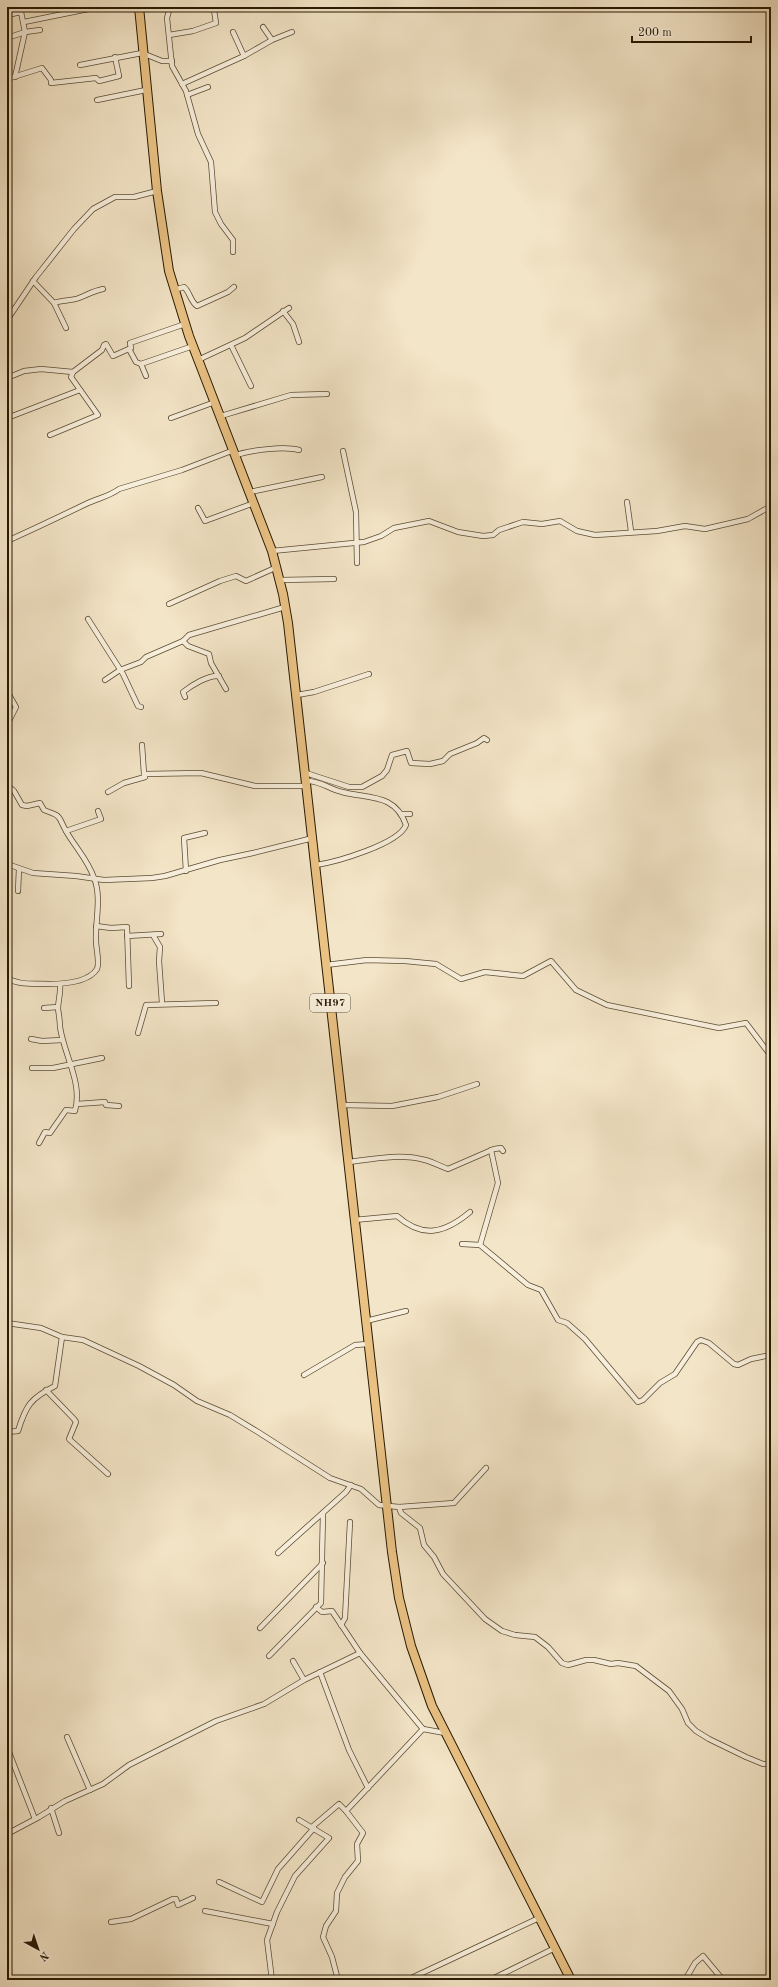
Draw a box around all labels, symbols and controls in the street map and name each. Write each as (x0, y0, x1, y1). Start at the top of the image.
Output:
scale bar (632, 18, 751, 44)
text: 200 m (638, 27, 672, 39)
road number: NH97 (310, 994, 350, 1012)
north arrow (18, 1929, 58, 1969)
text: N (36, 1949, 50, 1963)

